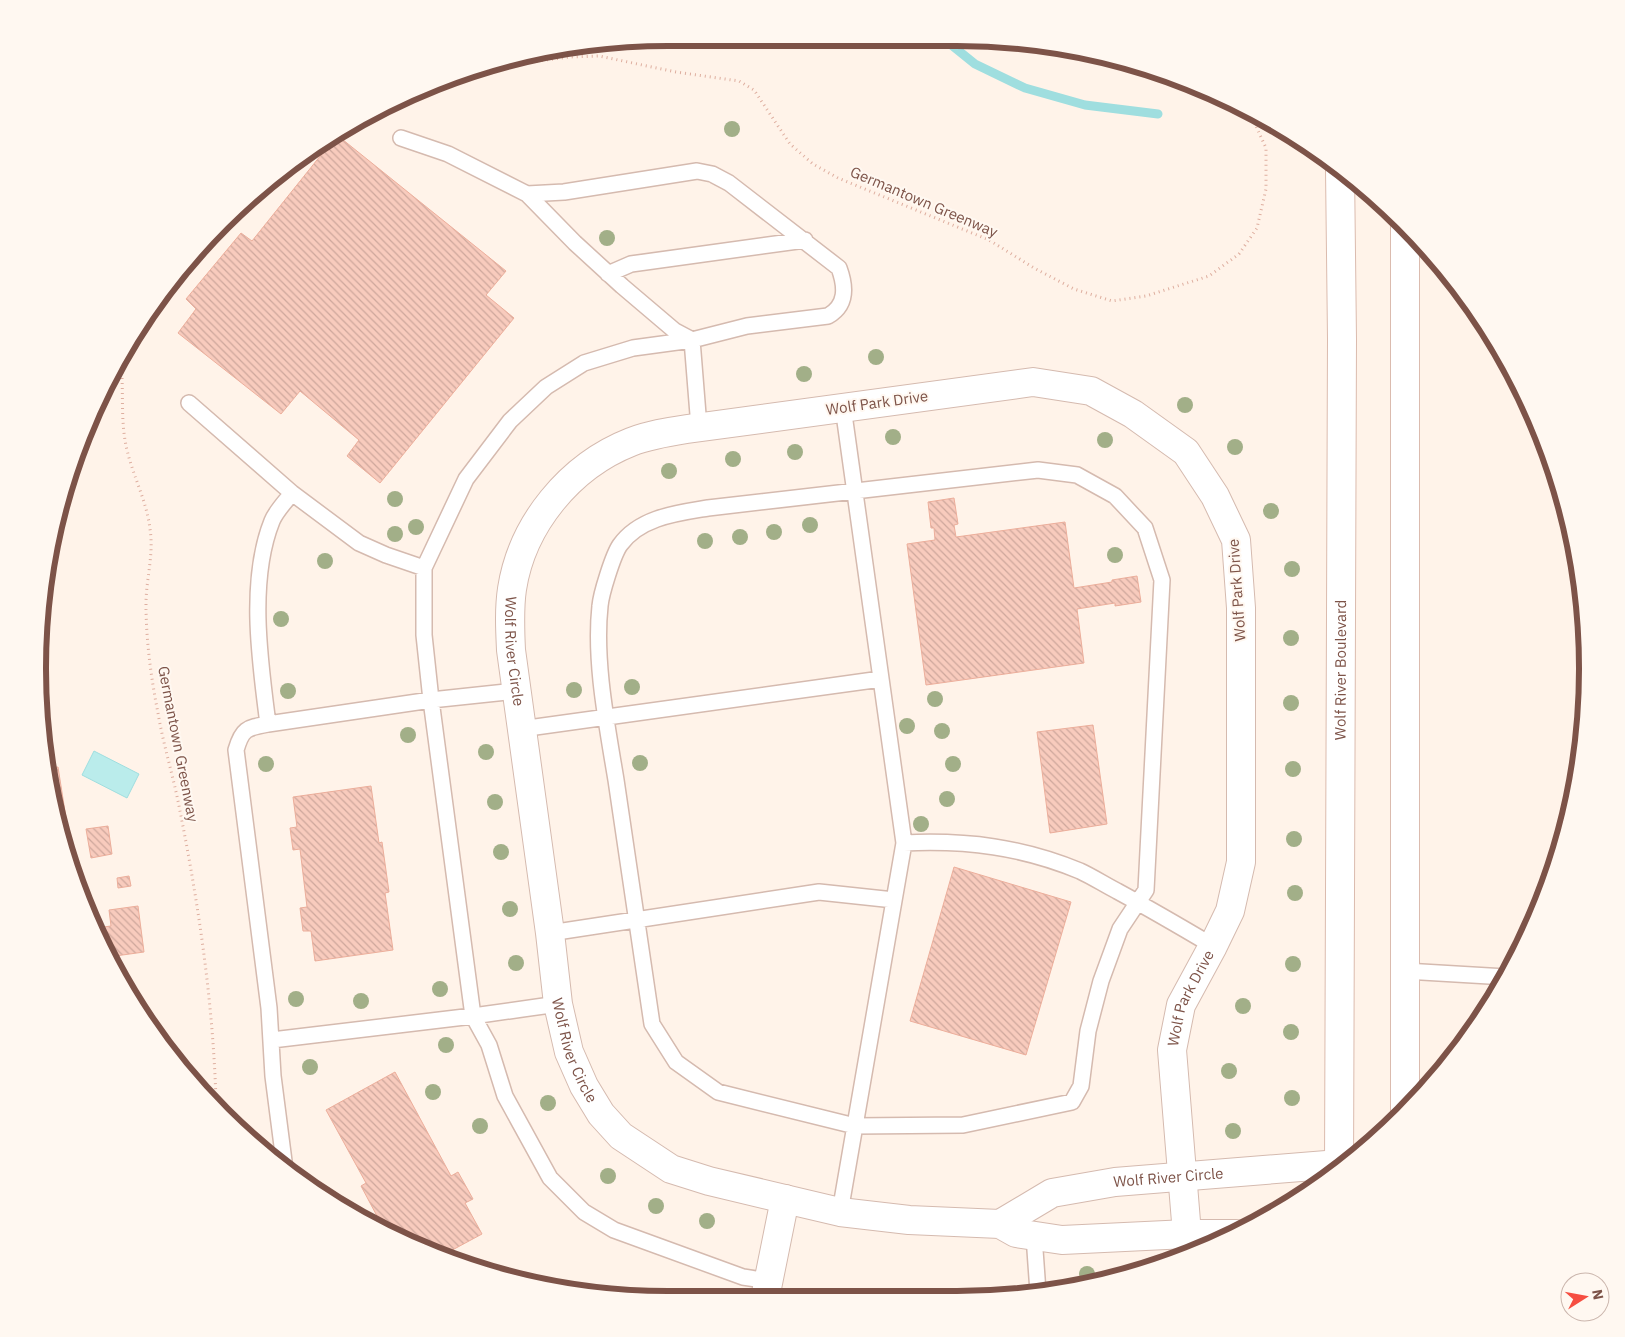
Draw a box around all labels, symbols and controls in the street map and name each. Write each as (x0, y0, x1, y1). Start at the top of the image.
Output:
street label: Germantown Greenway (848, 162, 1001, 241)
street label: Wolf Park Drive (825, 386, 929, 419)
street label: Wolf Park Drive (1223, 538, 1250, 642)
street label: Wolf River Circle (501, 596, 529, 707)
street label: Wolf River Boulevard (1331, 600, 1350, 740)
street label: Germantown Greenway (154, 664, 203, 824)
street label: Wolf Park Drive (1163, 947, 1218, 1048)
street label: Wolf River Circle (548, 996, 602, 1106)
street label: Wolf River Circle (1112, 1163, 1224, 1191)
north arrow (1560, 1272, 1610, 1322)
text: N (1588, 1288, 1608, 1301)

